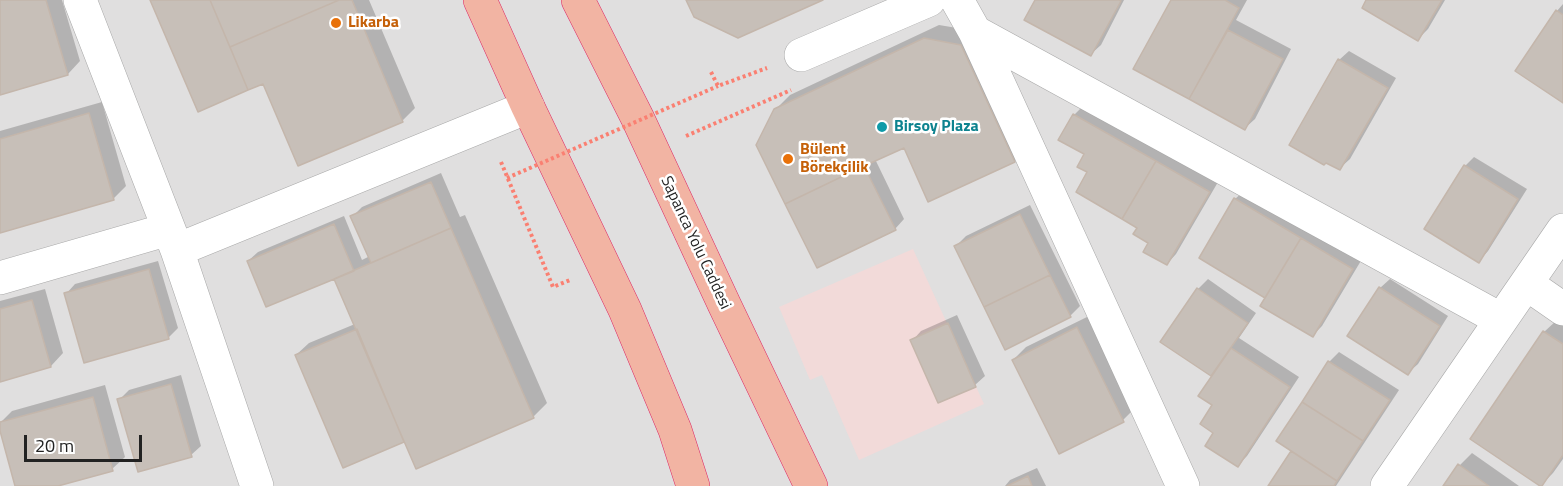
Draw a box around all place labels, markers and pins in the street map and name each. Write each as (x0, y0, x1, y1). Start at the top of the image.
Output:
place label: Likarba (348, 13, 399, 33)
marker: Likarba (329, 16, 343, 30)
place label: Birsoy Plaza (894, 117, 979, 137)
marker: Birsoy Plaza (875, 120, 889, 134)
place label: Bülent Börekçilik (800, 140, 868, 178)
marker: Bülent Börekçilik (781, 152, 795, 166)

